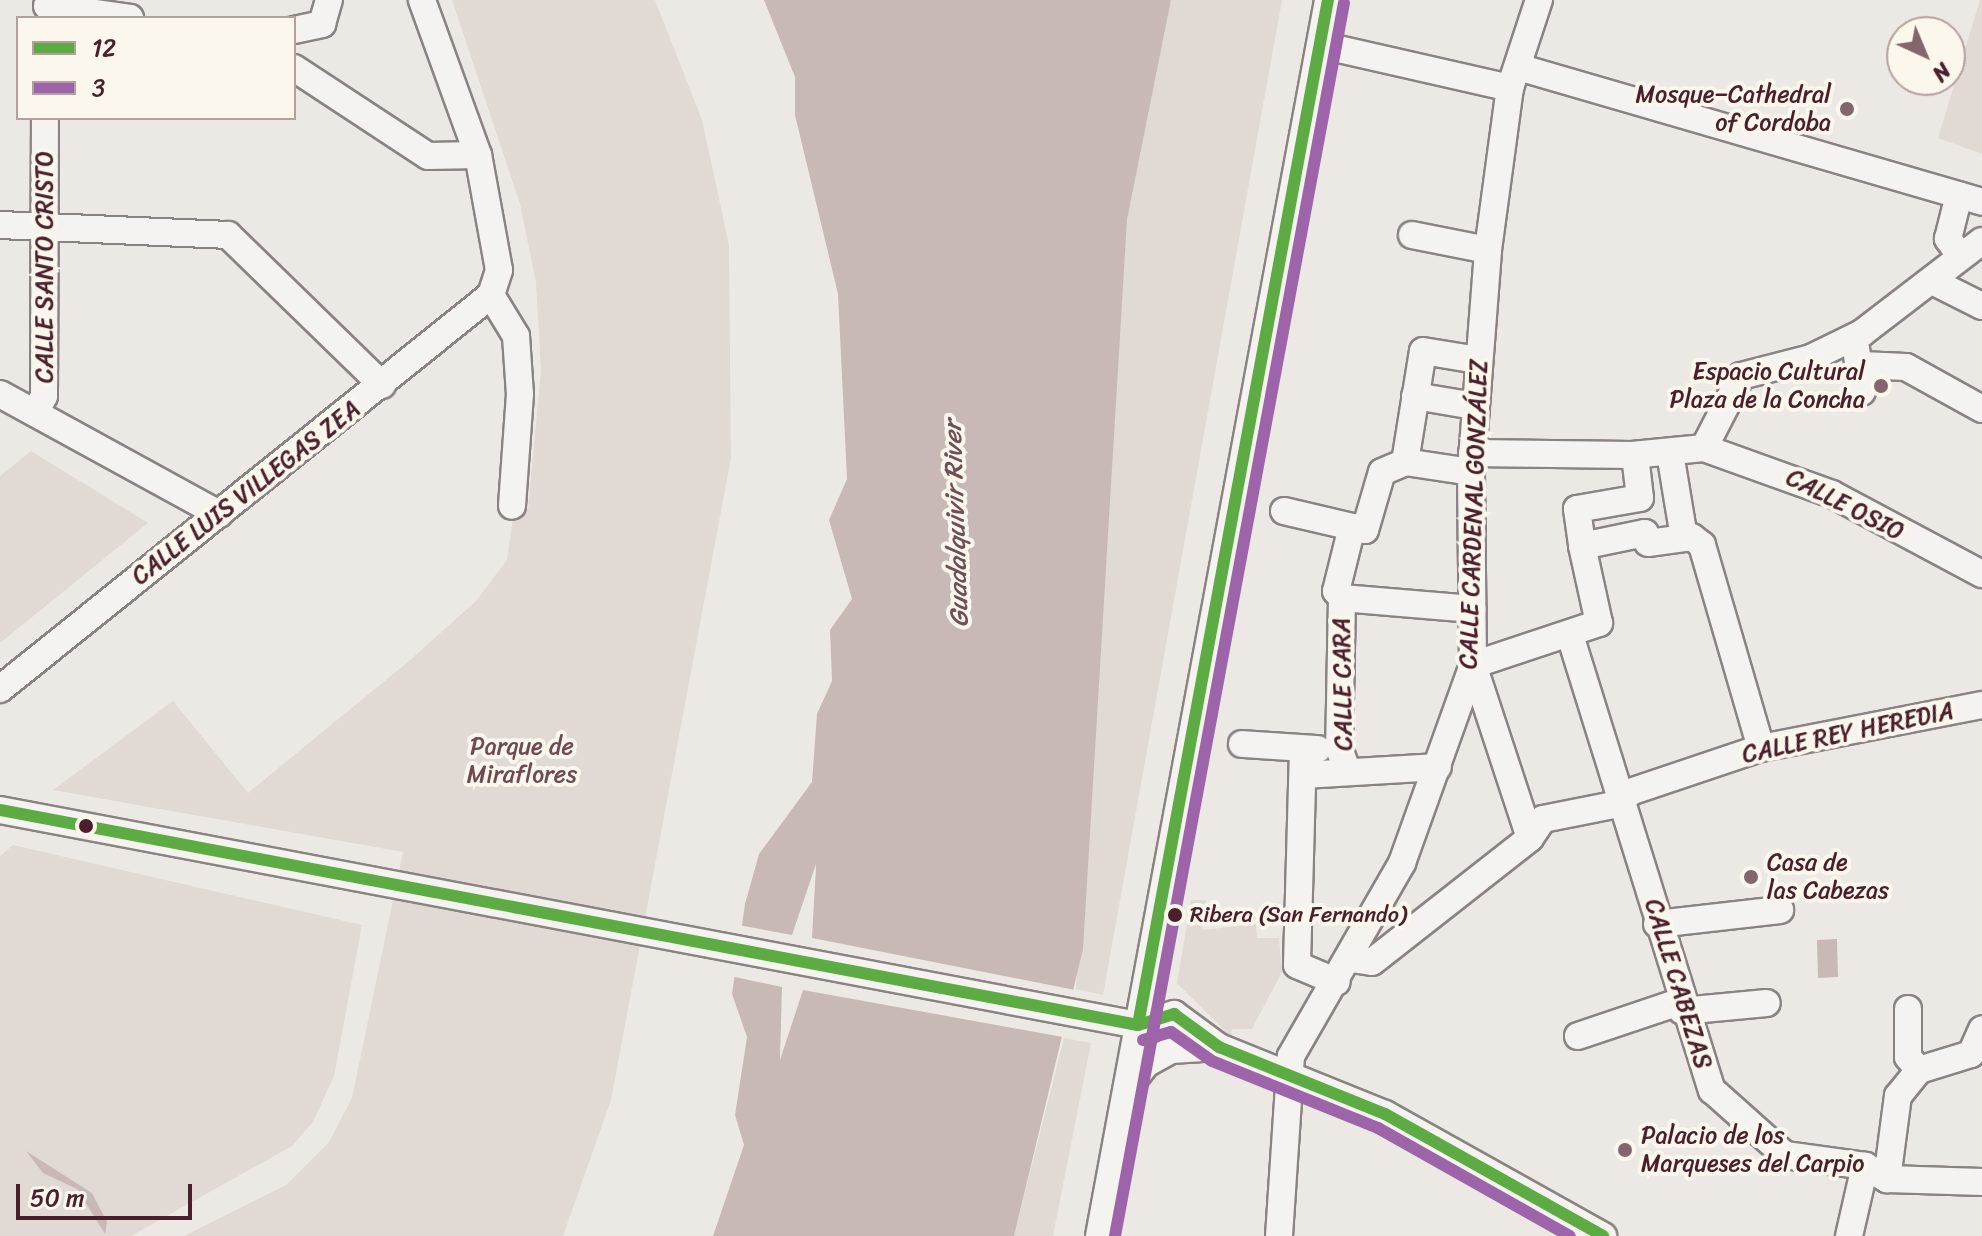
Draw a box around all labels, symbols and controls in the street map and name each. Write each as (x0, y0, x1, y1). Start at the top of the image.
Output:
legend (16, 16, 296, 120)
north arrow (1886, 16, 1966, 96)
text: 12 (92, 27, 116, 69)
text: N (1923, 53, 1961, 92)
text: 3 (92, 67, 105, 109)
place label: Mosque–Cathedral of Cordoba (1635, 81, 1831, 137)
marker: Mosque–Cathedral of Cordoba (1838, 100, 1856, 118)
street label: CALLE SANTO CRISTO (31, 150, 59, 384)
street label: CALLE CARDENAL GONZÁLEZ (1454, 358, 1494, 670)
place label: Espacio Cultural Plaza de la Concha (1669, 358, 1865, 414)
marker: Espacio Cultural Plaza de la Concha (1872, 377, 1890, 395)
street label: CALLE LUIS VILLEGAS ZEA (126, 395, 366, 591)
water label: Guadalquivir River (937, 420, 975, 628)
street label: CALLE OSIO (1782, 464, 1908, 546)
street label: CALLE CARA (1327, 617, 1359, 751)
street label: CALLE REY HEREDIA (1740, 697, 1956, 769)
park label: Parque de Miraflores (467, 733, 577, 789)
unlabelled marker (78, 818, 94, 834)
place label: Casa de las Cabezas (1767, 849, 1889, 905)
marker: Casa de las Cabezas (1742, 868, 1760, 886)
street label: CALLE CABEZAS (1638, 895, 1718, 1073)
place label: Ribera (San Fernando) (1190, 902, 1406, 928)
marker: Ribera (San Fernando) (1167, 907, 1183, 923)
place label: Palacio de los Marqueses del Carpio (1641, 1122, 1864, 1178)
marker: Palacio de los Marqueses del Carpio (1616, 1141, 1634, 1159)
scale bar (20, 1168, 196, 1218)
text: 50 m (30, 1177, 85, 1219)

